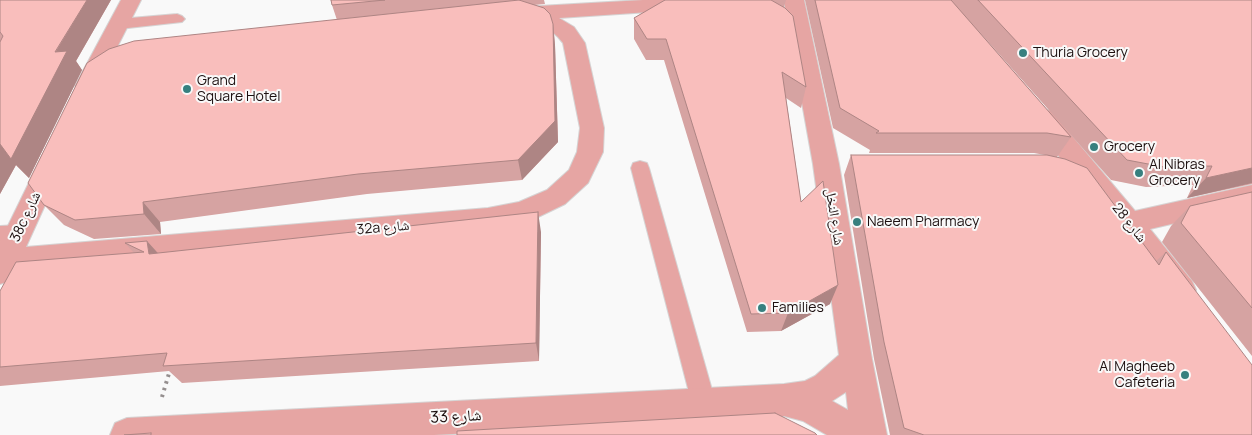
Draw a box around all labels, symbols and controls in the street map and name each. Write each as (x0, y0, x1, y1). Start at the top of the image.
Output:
place label: Thuria Grocery (1033, 45, 1128, 61)
marker: Thuria Grocery (1017, 47, 1029, 59)
place label: Grand Square Hotel (197, 73, 281, 105)
marker: Grand Square Hotel (181, 83, 193, 95)
place label: Grocery (1104, 139, 1155, 155)
marker: Grocery (1088, 141, 1100, 153)
place label: Al Nibras Grocery (1149, 157, 1205, 190)
marker: Al Nibras Grocery (1133, 167, 1145, 179)
street label: شارع النخل (821, 187, 847, 247)
street label: 38c شارع (7, 189, 45, 245)
street label: شارع 28 (1108, 200, 1150, 246)
place label: Naeem Pharmacy (867, 214, 979, 230)
marker: Naeem Pharmacy (851, 216, 863, 228)
street label: 32a شارع (356, 217, 410, 239)
place label: Families (772, 300, 824, 316)
marker: Families (756, 302, 768, 314)
place label: Al Magheeb Cafeteria (1099, 359, 1175, 392)
marker: Al Magheeb Cafeteria (1179, 369, 1191, 381)
street label: شارع 33 (430, 406, 482, 428)

